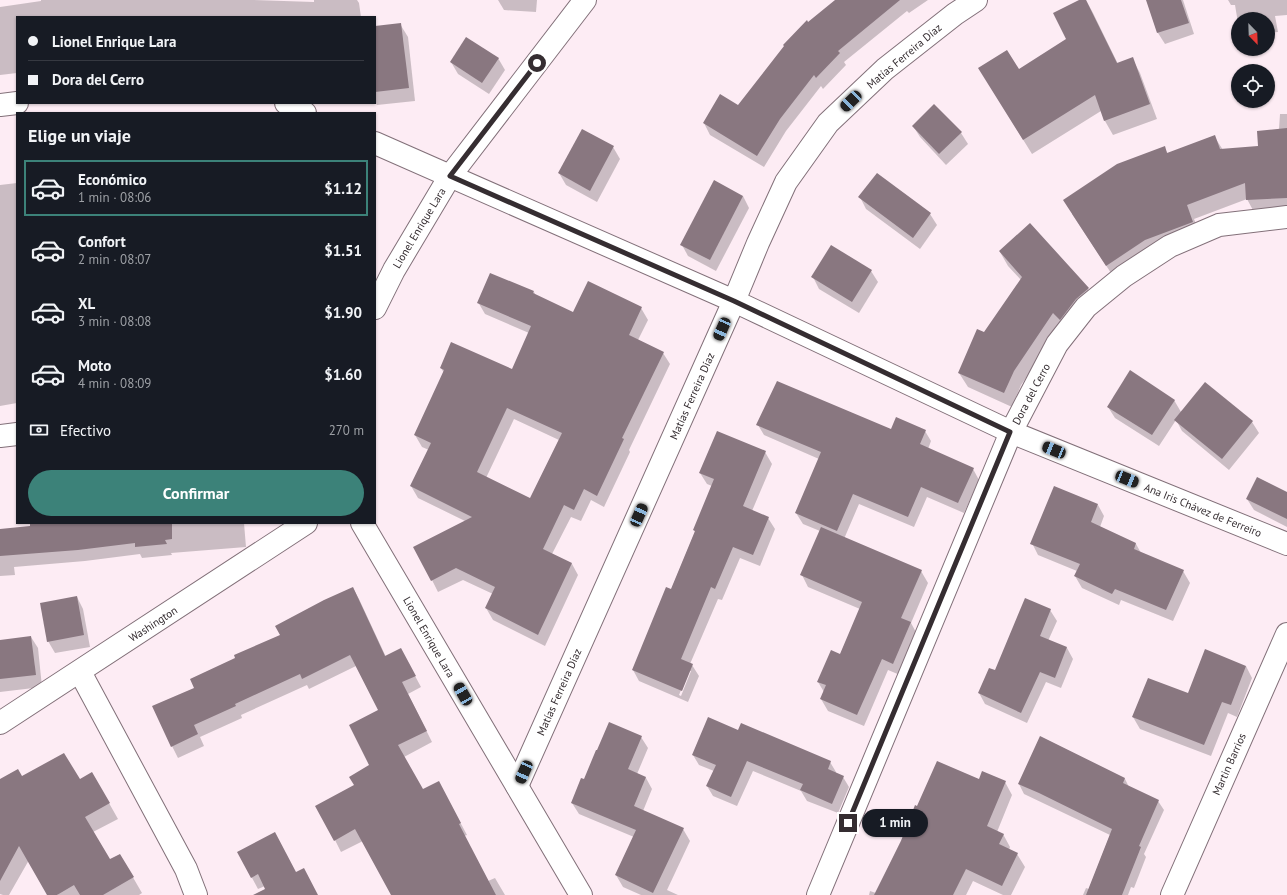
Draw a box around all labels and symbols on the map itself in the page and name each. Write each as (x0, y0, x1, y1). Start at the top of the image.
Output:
north arrow (1231, 12, 1275, 56)
street label: Matías Ferreira Díaz (864, 20, 944, 92)
route start (528, 54, 546, 72)
car (838, 88, 864, 114)
street label: Lionel Enrique Lara (389, 185, 449, 271)
car (712, 316, 732, 342)
street label: Matías Ferreira Díaz (667, 350, 718, 442)
street label: Dora del Cerro (1009, 361, 1053, 427)
car (1041, 440, 1067, 460)
car (1114, 469, 1140, 489)
street label: Ana Iris Chávez de Ferreiro (1142, 480, 1264, 540)
car (629, 502, 649, 528)
street label: Lionel Enrique Lara (400, 594, 458, 680)
street label: Washington (126, 603, 180, 645)
street label: Matías Ferreira Díaz (534, 646, 585, 738)
car (452, 681, 474, 707)
street label: Martin Barrios (1209, 730, 1249, 797)
car (514, 759, 534, 785)
callout: 1 min (862, 809, 928, 837)
route end (839, 814, 857, 832)

